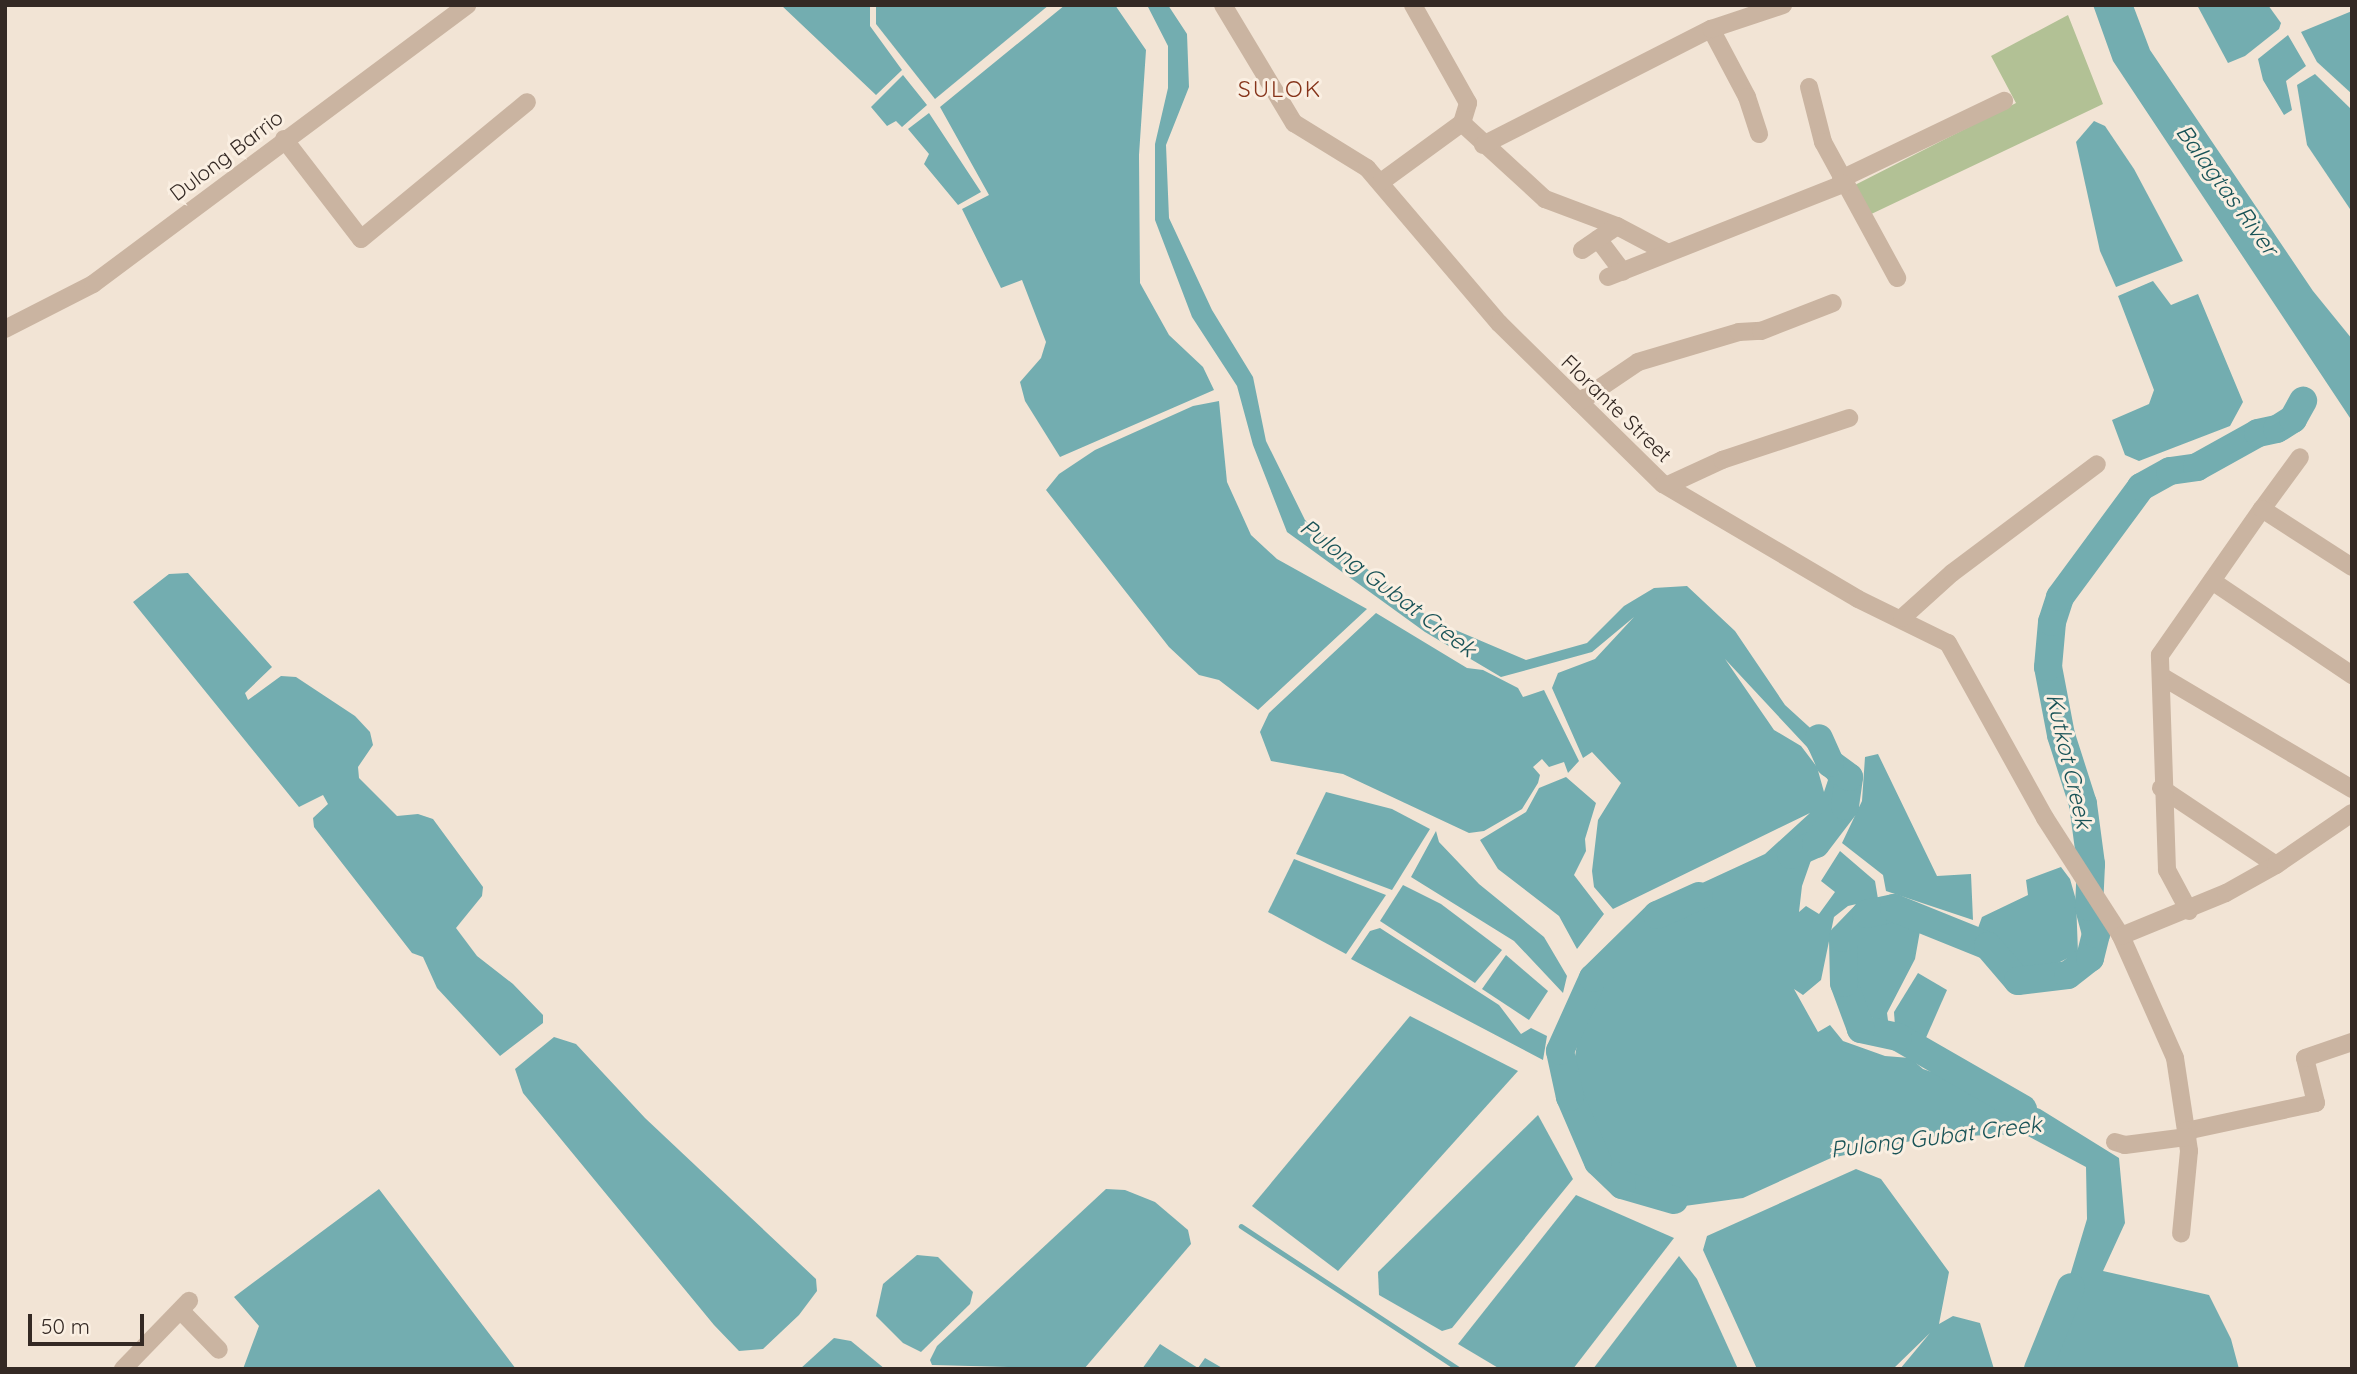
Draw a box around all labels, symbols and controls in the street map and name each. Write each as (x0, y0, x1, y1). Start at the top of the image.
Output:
district label: SULOK (1238, 75, 1322, 103)
street label: Dulong Barrio (164, 104, 288, 206)
water label: Balagtas River (2170, 119, 2284, 261)
street label: Florante Street (1556, 349, 1678, 467)
water label: Pulong Gubat Creek (1295, 513, 1481, 663)
water label: Kutkot Creek (2040, 691, 2098, 831)
water label: Pulong Gubat Creek (1829, 1110, 2043, 1164)
scale bar (32, 1300, 147, 1344)
text: 50 m (41, 1313, 90, 1339)

